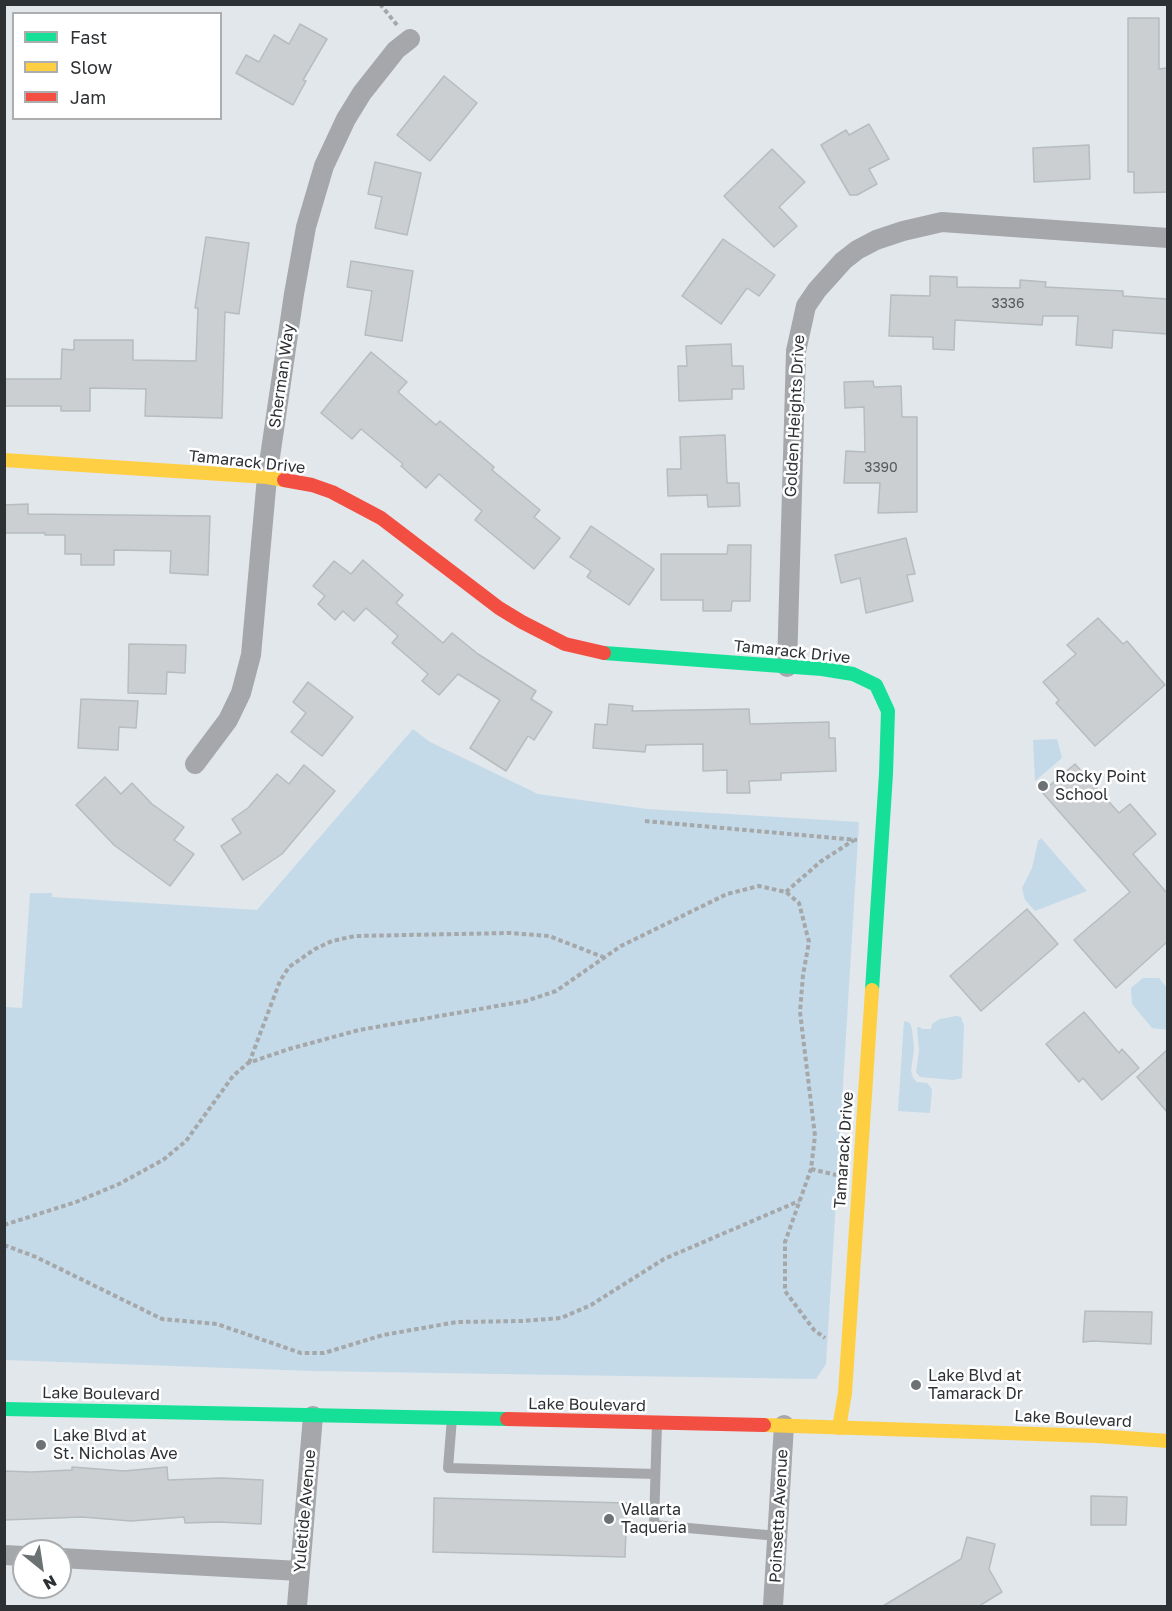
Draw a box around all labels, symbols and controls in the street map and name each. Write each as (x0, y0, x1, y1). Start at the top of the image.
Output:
legend (12, 12, 222, 120)
text: Fast (70, 26, 107, 48)
text: Slow (70, 56, 112, 78)
text: Jam (70, 86, 106, 108)
house number: 3336 (991, 296, 1025, 312)
street label: Sherman Way (265, 323, 299, 429)
street label: Golden Heights Drive (781, 334, 809, 498)
street label: Tamarack Drive (188, 446, 306, 478)
house number: 3390 (864, 460, 898, 476)
street label: Tamarack Drive (733, 636, 851, 668)
place label: Rocky Point School (1055, 767, 1146, 805)
marker: Rocky Point School (1036, 779, 1050, 793)
street label: Tamarack Drive (830, 1091, 858, 1209)
place label: Lake Blvd at Tamarack Dr (928, 1366, 1023, 1404)
marker: Lake Blvd at Tamarack Dr (909, 1378, 923, 1392)
street label: Lake Boulevard (42, 1383, 160, 1405)
street label: Lake Boulevard (528, 1394, 646, 1416)
street label: Lake Boulevard (1014, 1406, 1132, 1432)
place label: Lake Blvd at St. Nicholas Ave (53, 1426, 178, 1464)
marker: Lake Blvd at St. Nicholas Ave (34, 1438, 48, 1452)
street label: Yuletide Avenue (290, 1449, 320, 1573)
street label: Poinsetta Avenue (766, 1449, 792, 1583)
place label: Vallarta Taqueria (621, 1500, 687, 1538)
marker: Vallarta Taqueria (602, 1512, 616, 1526)
north arrow (12, 1539, 72, 1599)
text: N (40, 1571, 60, 1595)

